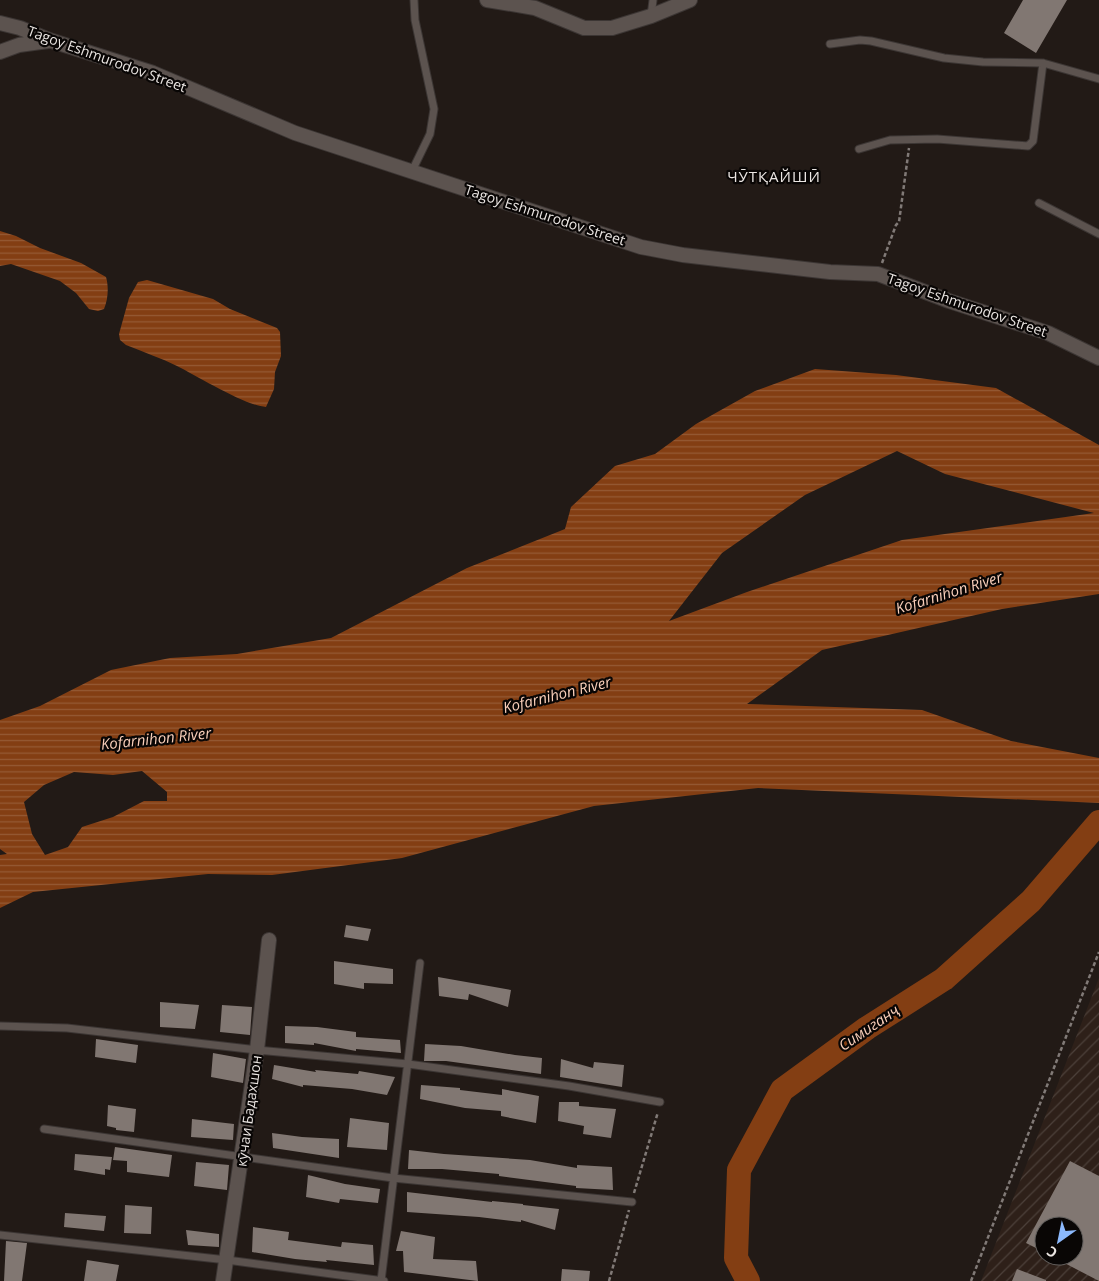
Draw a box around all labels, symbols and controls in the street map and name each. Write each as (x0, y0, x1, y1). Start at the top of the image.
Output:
street label: Tagoy Eshmurodov Street (25, 21, 189, 96)
district label: ЧӮТҚАЙШӢ (727, 166, 821, 186)
street label: Tagoy Eshmurodov Street (463, 180, 628, 249)
street label: Tagoy Eshmurodov Street (885, 268, 1050, 341)
water label: Kofarnihon River (893, 566, 1006, 618)
water label: Kofarnihon River (501, 671, 614, 717)
water label: Kofarnihon River (100, 722, 213, 754)
water label: Симиганҷ (834, 1000, 903, 1055)
street label: кӯчаи Бадахшон (231, 1054, 266, 1168)
north arrow (1034, 1216, 1084, 1266)
text: С (1043, 1242, 1061, 1263)

